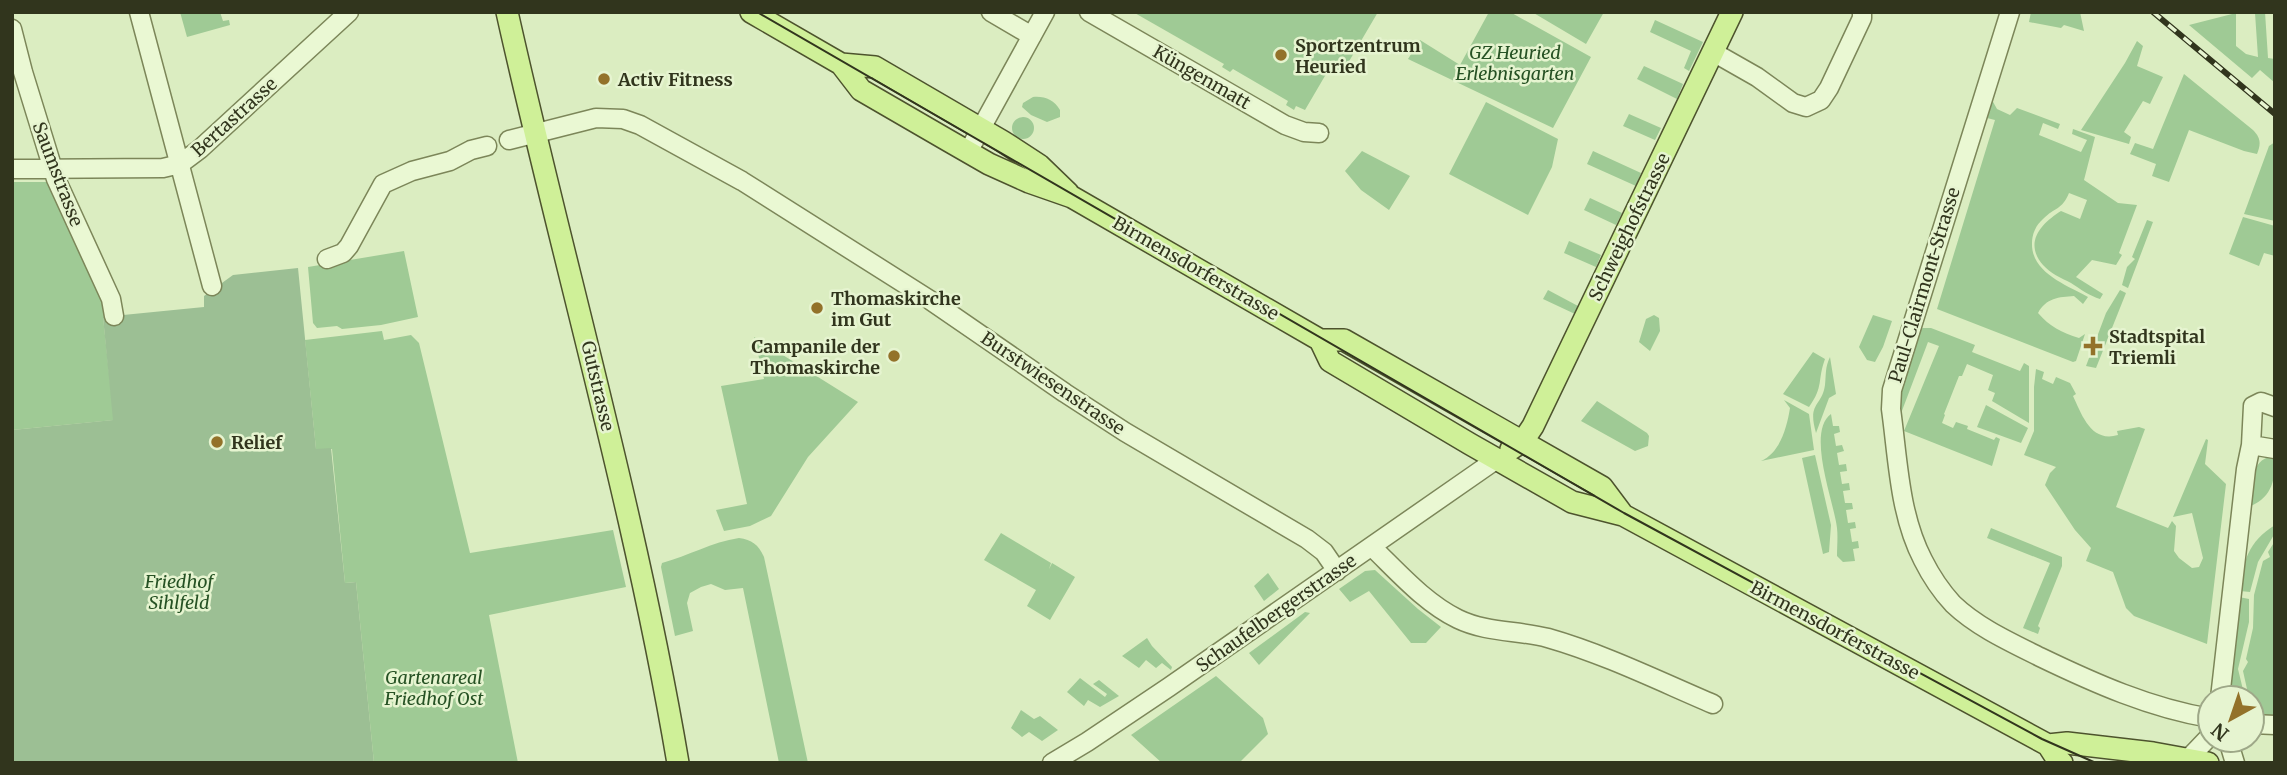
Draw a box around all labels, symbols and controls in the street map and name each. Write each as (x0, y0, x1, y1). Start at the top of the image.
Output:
place label: Sportzentrum Heuried (1295, 34, 1421, 78)
street label: Küngenmatt (1149, 40, 1255, 114)
park label: GZ Heuried Erlebnisgarten (1456, 41, 1574, 85)
marker: Sportzentrum Heuried (1273, 47, 1289, 63)
place label: Activ Fitness (617, 68, 733, 91)
marker: Activ Fitness (596, 71, 612, 87)
street label: Bertastrasse (186, 72, 282, 162)
street label: Saumstrasse (28, 118, 88, 230)
street label: Schweighofstrasse (1583, 149, 1675, 305)
street label: Paul-Clairmont-Strasse (1883, 185, 1965, 385)
street label: Birmensdorferstrasse (1109, 211, 1283, 325)
place label: Thomaskirche im Gut (831, 287, 961, 331)
marker: Thomaskirche im Gut (809, 300, 825, 316)
place label: Stadtspital Triemli (2109, 325, 2205, 369)
street label: Burstwiesenstrasse (977, 326, 1129, 440)
place label: Campanile der Thomaskirche (750, 335, 880, 379)
marker: Stadtspital Triemli (2083, 336, 2103, 356)
street label: Gutstrasse (576, 339, 620, 433)
marker: Campanile der Thomaskirche (886, 348, 902, 364)
place label: Relief (231, 431, 283, 454)
marker: Relief (209, 434, 225, 450)
street label: Schaufelbergerstrasse (1191, 549, 1361, 677)
park label: Friedhof Sihlfeld (144, 570, 215, 614)
street label: Birmensdorferstrasse (1747, 576, 1923, 684)
park label: Gartenareal Friedhof Ost (384, 666, 484, 710)
north arrow (2196, 684, 2266, 754)
text: N (2207, 718, 2234, 746)

